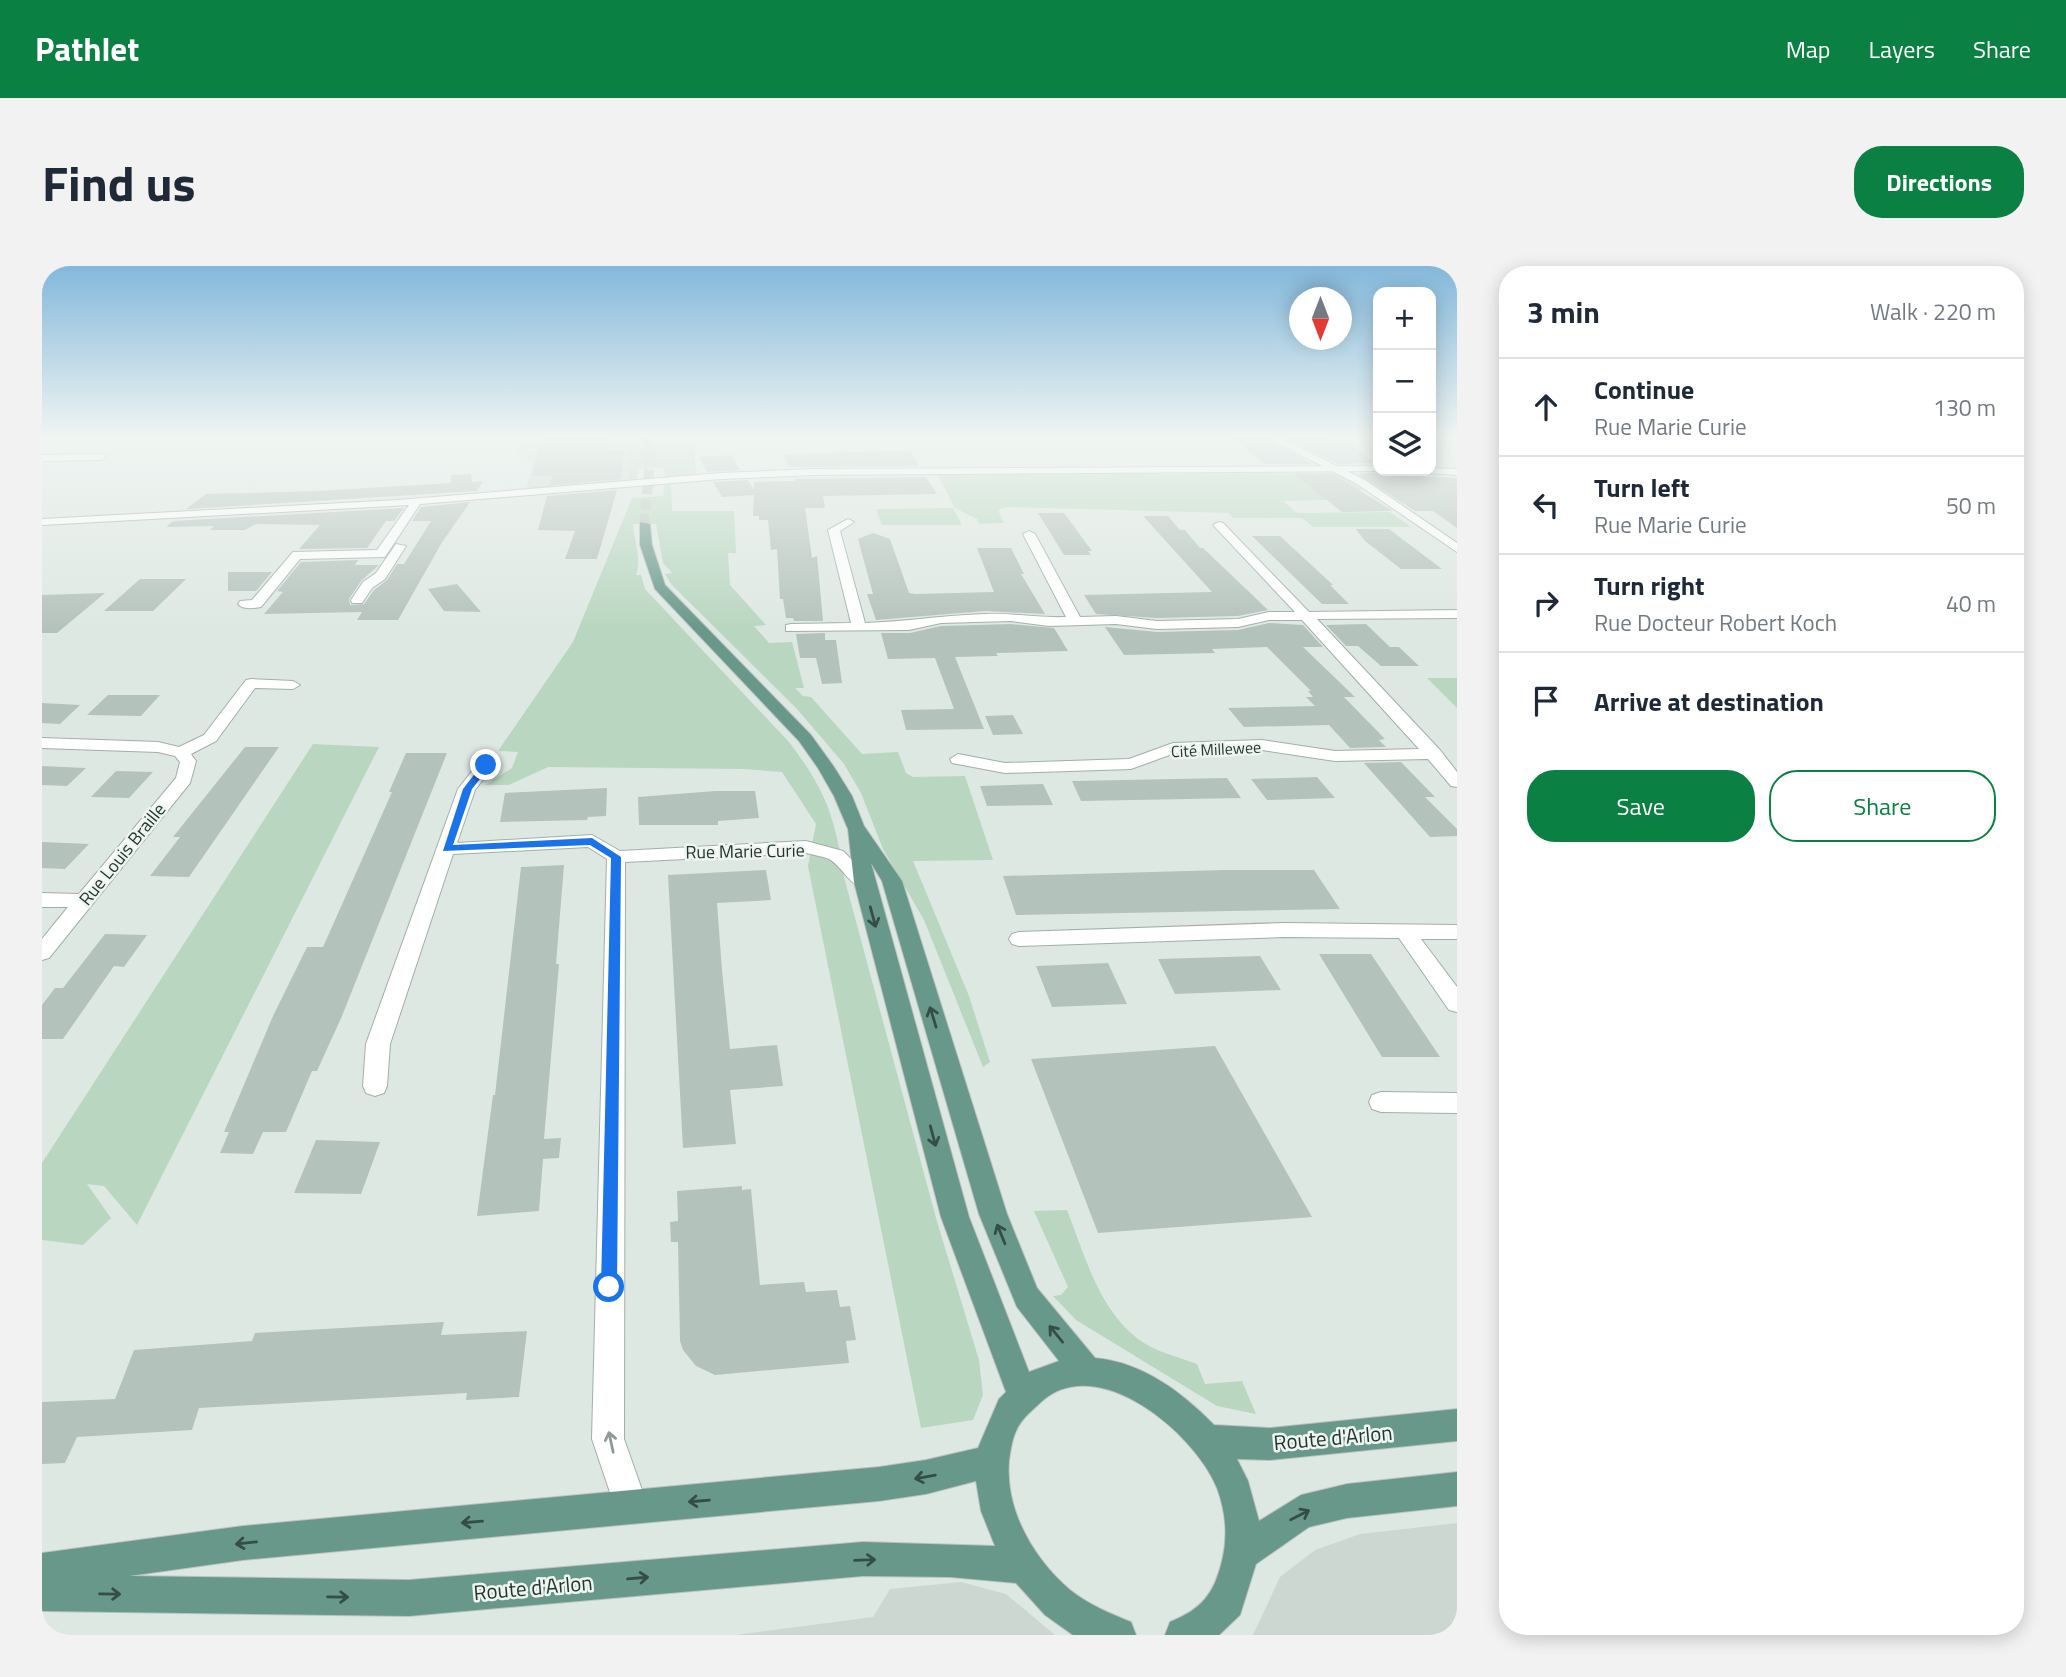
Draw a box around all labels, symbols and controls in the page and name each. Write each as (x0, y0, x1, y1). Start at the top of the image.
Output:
text: Pathlet (35, 24, 139, 74)
text: Map (1786, 31, 1831, 67)
text: Layers (1869, 31, 1935, 67)
text: Share (1973, 31, 2031, 67)
text: Find us (42, 145, 196, 220)
button: Directions (1854, 146, 2024, 218)
north arrow (1289, 287, 1352, 350)
map controls (1373, 287, 1436, 476)
button: + (1373, 287, 1436, 350)
text: 3 min (1527, 289, 1600, 335)
text: Walk · 220 m (1870, 294, 1996, 329)
button: − (1373, 350, 1436, 413)
text: Continue (1594, 370, 1694, 409)
icon: ahead (1527, 388, 1565, 426)
text: 130 m (1933, 390, 1996, 425)
text: Rue Marie Curie (1594, 409, 1747, 444)
button: layers (1373, 413, 1436, 476)
text: Turn left (1594, 468, 1689, 507)
icon: left (1527, 486, 1565, 524)
text: 50 m (1946, 488, 1996, 523)
text: Rue Marie Curie (1594, 507, 1747, 542)
text: Turn right (1594, 566, 1705, 605)
icon: right (1527, 584, 1565, 622)
text: 40 m (1946, 586, 1996, 621)
text: Rue Docteur Robert Koch (1594, 605, 1837, 640)
icon: arrive (1527, 682, 1565, 720)
text: Arrive at destination (1594, 682, 1824, 721)
street label: Cité Millewee (1170, 735, 1262, 763)
route end (470, 749, 501, 780)
button: Save (1527, 770, 1755, 842)
button: Share (1769, 770, 1996, 842)
street label: Rue Louis Braille (72, 797, 172, 911)
street label: Rue Marie Curie (685, 836, 805, 866)
one-way arrow (867, 905, 880, 927)
one-way arrow (925, 1007, 938, 1029)
one-way arrow (927, 1124, 940, 1147)
one-way arrow (994, 1224, 1007, 1245)
route start (593, 1271, 624, 1302)
one-way arrow (1049, 1326, 1064, 1344)
street label: Route d'Arlon (1272, 1416, 1394, 1458)
one-way arrow (603, 1432, 616, 1454)
one-way arrow (914, 1470, 937, 1484)
one-way arrow (688, 1495, 711, 1508)
one-way arrow (1289, 1508, 1310, 1521)
one-way arrow (461, 1516, 484, 1529)
one-way arrow (235, 1537, 258, 1550)
one-way arrow (853, 1553, 876, 1566)
street label: Route d'Arlon (472, 1566, 594, 1608)
one-way arrow (626, 1571, 649, 1584)
one-way arrow (98, 1587, 121, 1600)
one-way arrow (326, 1590, 349, 1603)

